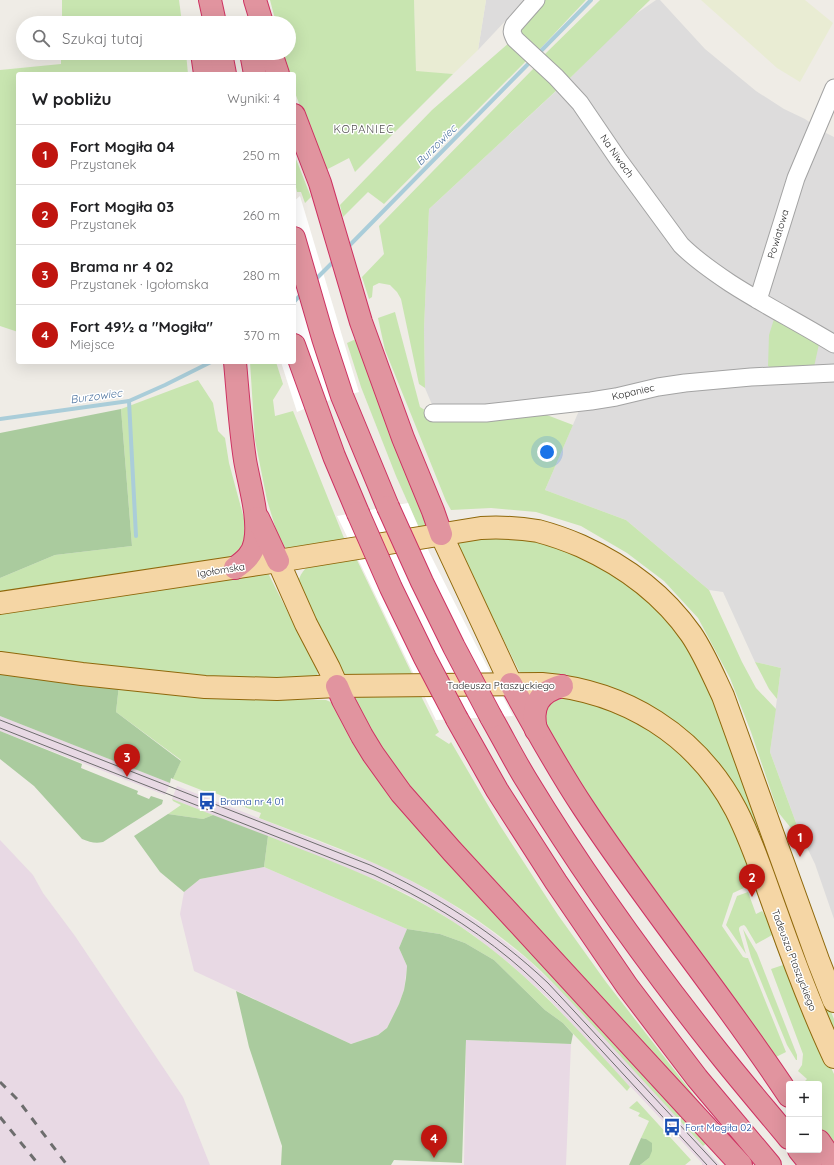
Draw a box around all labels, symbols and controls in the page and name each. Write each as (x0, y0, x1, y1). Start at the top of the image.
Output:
search box (16, 16, 296, 60)
icon: search (30, 27, 52, 49)
text: Szukaj tutaj (62, 29, 143, 48)
text: W pobliżu (32, 88, 112, 109)
text: Wyniki: 4 (227, 90, 280, 106)
water label: Burzowiec (413, 121, 460, 168)
district label: KOPANIEC (334, 122, 394, 136)
street label: Na Niwach (597, 132, 637, 180)
text: Fort Mogiła 04 (70, 137, 175, 156)
text: 1 (42, 147, 48, 163)
text: 250 m (243, 147, 280, 163)
text: Przystanek (70, 156, 136, 172)
text: Fort Mogiła 03 (70, 197, 174, 216)
text: 2 (41, 207, 49, 223)
text: 260 m (243, 207, 280, 223)
street label: Powiatowa (764, 208, 792, 260)
text: Przystanek (70, 216, 136, 232)
text: Brama nr 4 02 (70, 257, 173, 276)
text: 3 (42, 267, 48, 283)
text: 280 m (243, 267, 280, 283)
text: Przystanek · Igołomska (70, 276, 209, 292)
text: Fort 49½ a "Mogiła" (70, 317, 213, 336)
text: 4 (41, 327, 49, 343)
text: 370 m (243, 327, 280, 343)
text: Miejsce (70, 336, 115, 352)
street label: Kopaniec (610, 381, 656, 403)
water label: Burzowiec (69, 385, 124, 407)
your location (537, 442, 557, 462)
street label: Igołomska (196, 560, 246, 580)
street label: Tadeusza Ptaszyckiego (447, 679, 555, 692)
pin: 3 (114, 744, 140, 777)
bus stop icon: Brama nr 4 01 (197, 791, 217, 811)
place label: Brama nr 4 01 (220, 795, 284, 808)
pin: 1 (787, 824, 813, 857)
pin: 2 (739, 864, 765, 897)
street label: Tadeusza Ptaszyckiego (769, 907, 819, 1013)
map controls (786, 1081, 822, 1153)
button: + (786, 1081, 822, 1117)
bus stop icon: Fort Mogiła 02 (662, 1117, 682, 1137)
button: − (786, 1117, 822, 1153)
place label: Fort Mogiła 02 (685, 1121, 752, 1134)
pin: 4 (421, 1125, 447, 1158)

